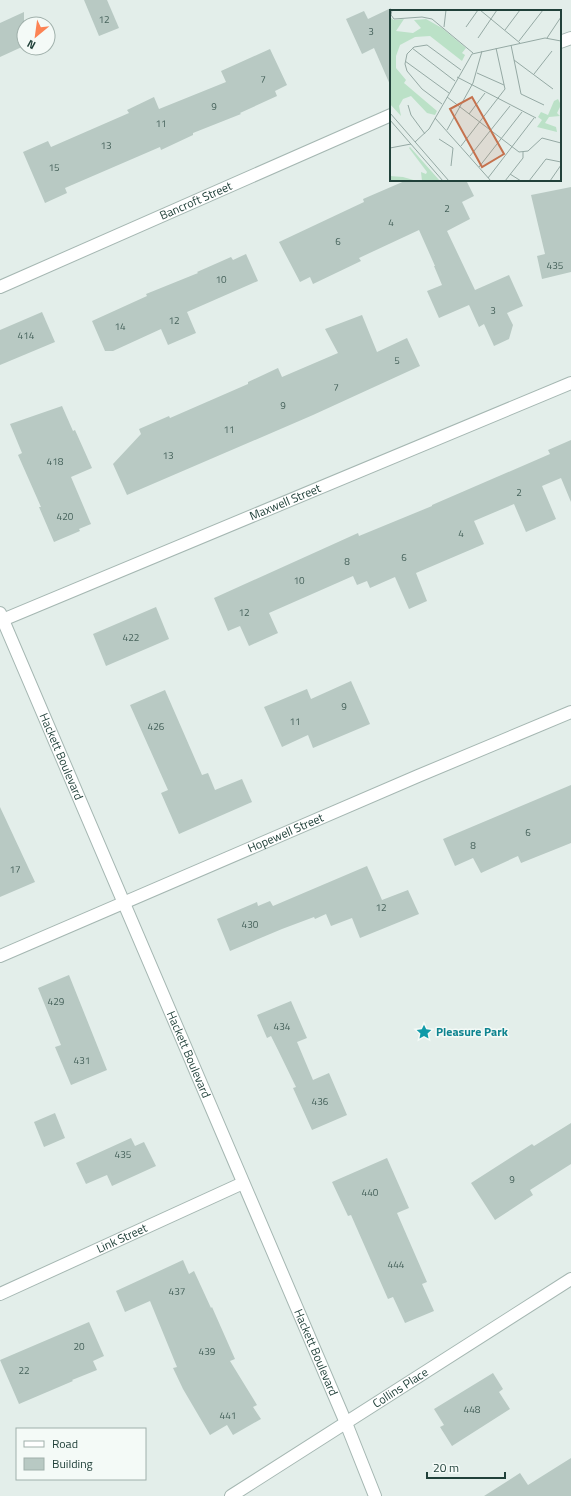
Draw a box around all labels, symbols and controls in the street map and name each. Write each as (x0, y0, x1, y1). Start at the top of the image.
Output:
inset map (390, 10, 561, 181)
house number: 12 (98, 12, 110, 27)
north arrow (16, 16, 56, 56)
house number: 3 (368, 24, 374, 39)
text: N (24, 36, 38, 54)
house number: 7 (260, 72, 266, 87)
house number: 9 (211, 99, 217, 114)
house number: 11 (155, 116, 167, 131)
house number: 13 (100, 138, 112, 153)
house number: 15 (48, 160, 60, 175)
street label: Bancroft Street (156, 176, 236, 225)
house number: 2 (444, 201, 450, 216)
house number: 4 (388, 215, 394, 230)
house number: 6 (335, 234, 341, 249)
house number: 435 (547, 258, 564, 273)
house number: 10 (215, 272, 227, 287)
house number: 3 (490, 303, 496, 318)
house number: 12 (168, 313, 180, 328)
house number: 14 (114, 319, 126, 334)
house number: 414 (18, 328, 35, 343)
house number: 5 (394, 353, 400, 368)
house number: 7 (333, 380, 339, 395)
house number: 9 (280, 398, 286, 413)
house number: 11 (223, 422, 235, 437)
house number: 13 (162, 448, 174, 463)
house number: 418 (47, 454, 64, 469)
street label: Maxwell Street (246, 478, 324, 525)
house number: 2 (516, 485, 522, 500)
house number: 420 (57, 509, 74, 524)
house number: 4 (458, 526, 464, 541)
house number: 6 (401, 550, 407, 565)
house number: 8 (344, 554, 350, 569)
house number: 10 (293, 573, 305, 588)
house number: 12 (238, 605, 250, 620)
house number: 422 (123, 630, 139, 645)
house number: 9 (341, 699, 347, 714)
street label: Hackett Boulevard (35, 710, 89, 803)
house number: 11 (289, 714, 301, 729)
house number: 426 (148, 719, 165, 734)
street label: Hopewell Street (244, 807, 327, 857)
house number: 6 (525, 825, 531, 840)
house number: 8 (470, 838, 476, 853)
house number: 17 (9, 862, 21, 877)
house number: 12 (375, 900, 387, 915)
house number: 430 (242, 917, 259, 932)
house number: 429 (48, 994, 65, 1009)
street label: Hackett Boulevard (162, 1008, 216, 1101)
house number: 434 (274, 1019, 291, 1034)
place label: Pleasure Park (436, 1022, 509, 1041)
place icon: Pleasure Park (415, 1023, 433, 1041)
house number: 431 (74, 1053, 90, 1068)
house number: 436 (312, 1094, 329, 1109)
house number: 435 (115, 1147, 132, 1162)
house number: 9 (509, 1172, 515, 1187)
house number: 440 (362, 1185, 379, 1200)
street label: Link Street (93, 1218, 151, 1258)
house number: 444 (388, 1257, 405, 1272)
house number: 437 (169, 1284, 185, 1299)
street label: Hackett Boulevard (289, 1306, 343, 1399)
house number: 20 (73, 1339, 85, 1354)
house number: 439 (199, 1344, 216, 1359)
house number: 22 (18, 1363, 30, 1378)
street label: Collins Place (369, 1363, 432, 1412)
house number: 448 (464, 1402, 481, 1417)
house number: 441 (220, 1408, 236, 1423)
legend (16, 1428, 146, 1480)
text: Road (52, 1434, 78, 1453)
text: Building (52, 1454, 93, 1473)
scale bar (427, 1454, 505, 1480)
text: 20 m (433, 1458, 459, 1477)

